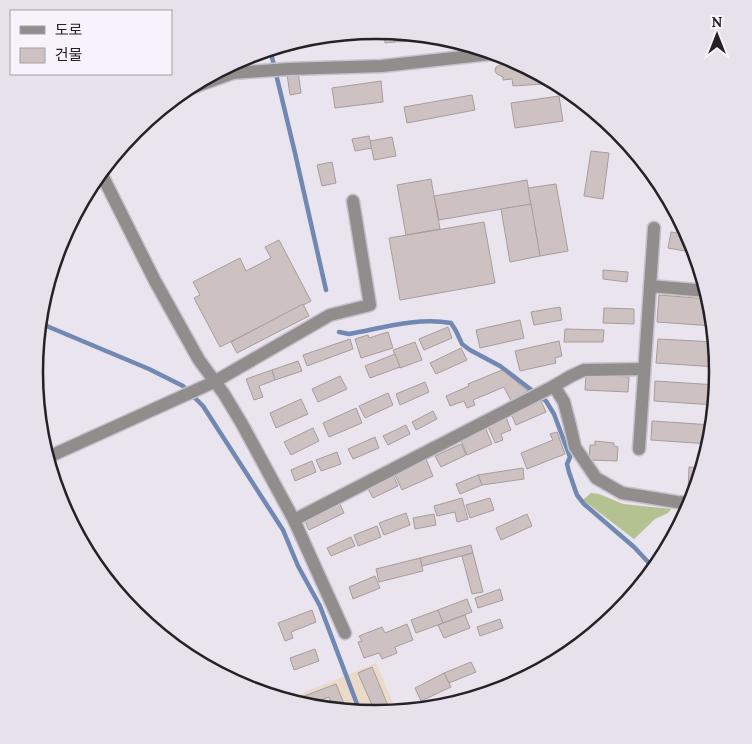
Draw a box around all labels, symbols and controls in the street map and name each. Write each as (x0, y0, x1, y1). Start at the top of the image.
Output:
legend (10, 10, 172, 75)
north arrow (692, 10, 742, 60)
text: N (712, 13, 723, 31)
text: 도로 (55, 20, 83, 39)
text: 건물 (55, 45, 83, 64)

